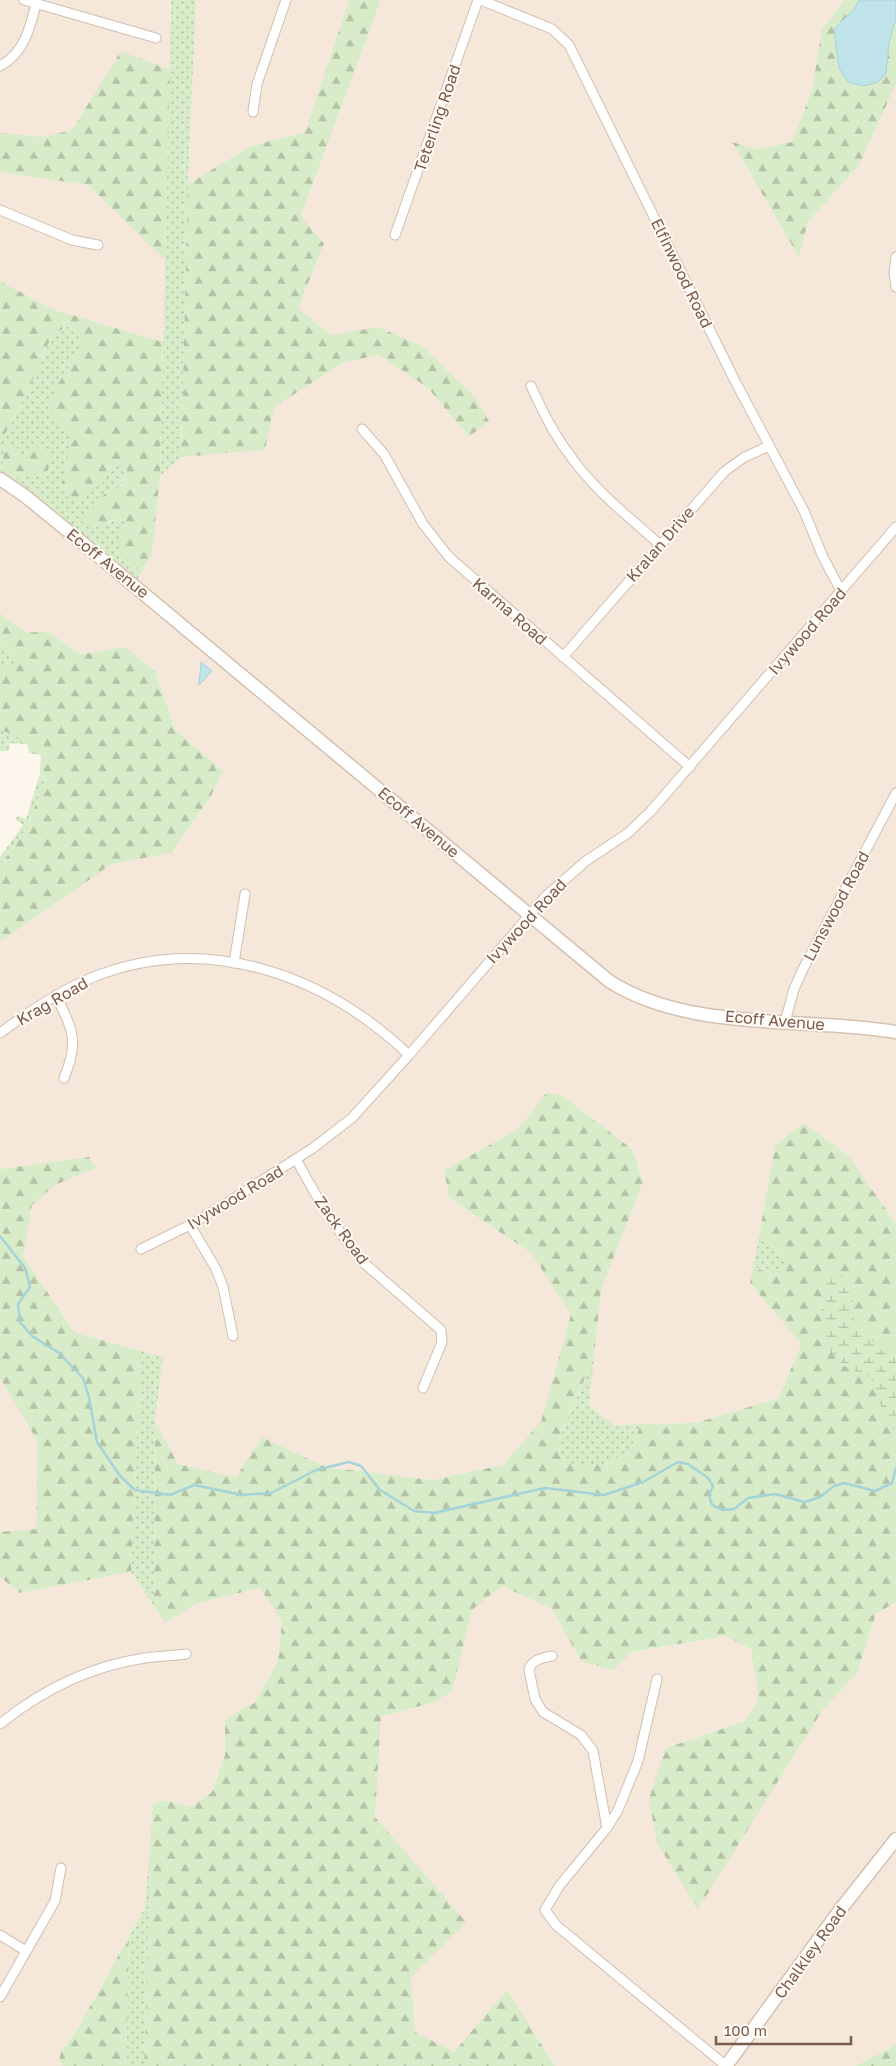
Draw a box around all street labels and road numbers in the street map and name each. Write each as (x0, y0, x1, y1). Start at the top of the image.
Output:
street label: Teterling Road (409, 62, 465, 174)
street label: Elfinwood Road (647, 215, 717, 331)
street label: Kralan Drive (622, 502, 698, 586)
street label: Ecoff Avenue (63, 524, 153, 602)
street label: Karma Road (469, 573, 551, 649)
street label: Ivywood Road (764, 583, 850, 679)
street label: Ecoff Avenue (374, 782, 464, 862)
street label: Lunswood Road (799, 848, 873, 964)
street label: Ivywood Road (482, 874, 570, 968)
street label: Krag Road (13, 973, 91, 1029)
street label: Ecoff Avenue (724, 1006, 826, 1034)
street label: Ivywood Road (183, 1160, 287, 1234)
street label: Zack Road (311, 1192, 373, 1268)
street label: Chalkley Road (770, 1902, 850, 2002)

